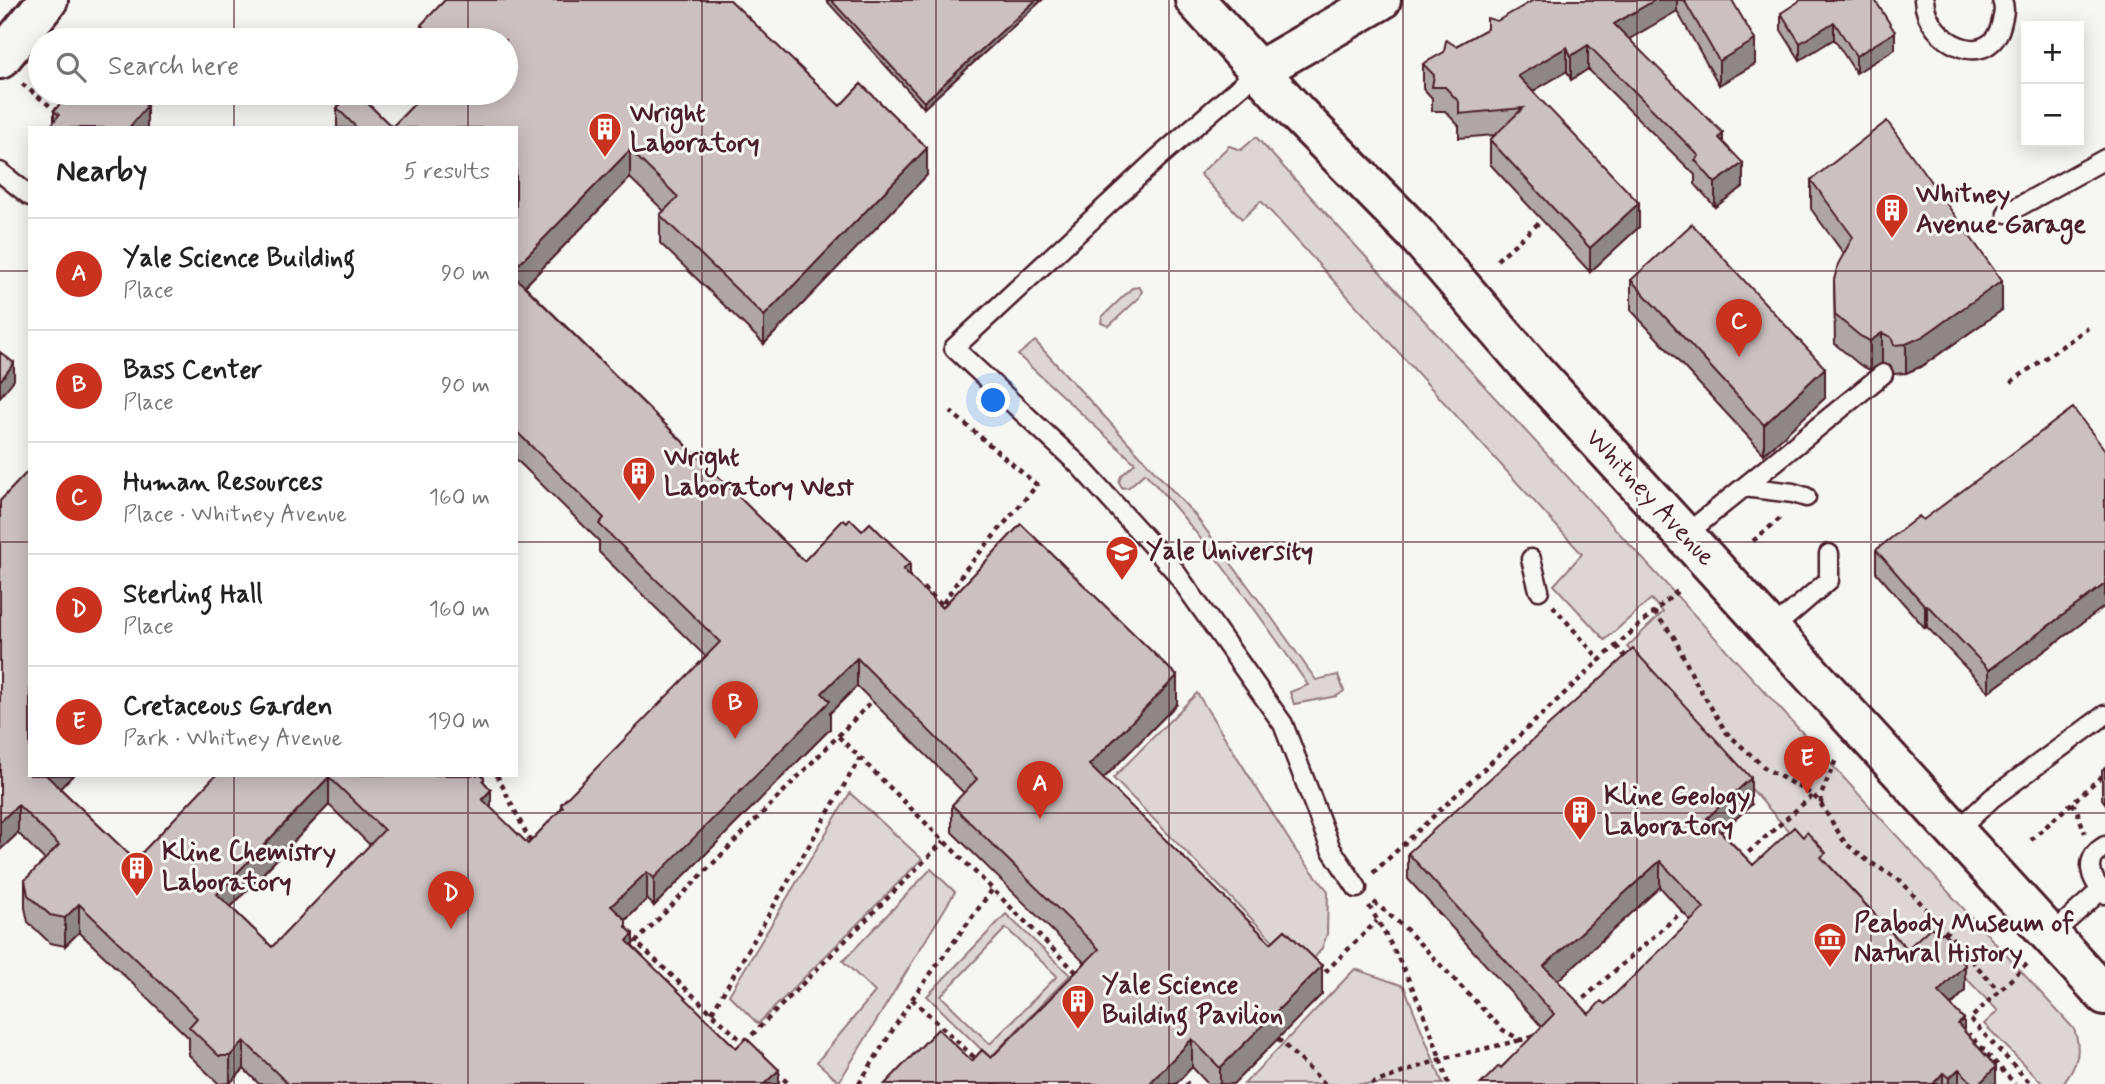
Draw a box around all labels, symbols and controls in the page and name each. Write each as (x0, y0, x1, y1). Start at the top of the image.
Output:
map controls (2021, 21, 2084, 147)
button: + (2021, 21, 2084, 84)
search box (28, 28, 518, 105)
icon: search (52, 48, 90, 86)
text: Search here (108, 50, 239, 84)
button: − (2021, 84, 2084, 147)
place label: Wright Laboratory (629, 97, 760, 161)
building icon: Wright Laboratory (586, 110, 624, 159)
text: Nearby (56, 152, 147, 191)
text: 5 results (404, 157, 490, 187)
place label: Whitney Avenue Garage (1915, 178, 2086, 245)
building icon: Whitney Avenue Garage (1873, 191, 1911, 240)
text: Yale Science Building (123, 242, 355, 276)
text: A (71, 259, 87, 289)
text: 90 m (441, 259, 490, 289)
text: Place (123, 276, 174, 306)
pin: C (1716, 299, 1762, 357)
text: Bass Center (123, 354, 262, 388)
text: B (72, 371, 86, 401)
text: 90 m (441, 371, 490, 401)
your location (976, 383, 1010, 417)
text: Place (123, 388, 174, 418)
street label: Whitney Avenue (1577, 422, 1723, 574)
place label: Wright Laboratory West (663, 441, 855, 505)
building icon: Wright Laboratory West (620, 454, 658, 503)
text: Human Resources (123, 466, 323, 500)
text: C (71, 483, 87, 513)
text: 160 m (429, 483, 490, 513)
text: Place · Whitney Avenue (123, 500, 347, 530)
school or university icon: Yale University (1103, 533, 1141, 582)
place label: Yale University (1146, 535, 1313, 569)
text: Sterling Hall (123, 578, 263, 612)
text: D (71, 595, 87, 625)
text: 160 m (429, 595, 490, 625)
text: Place (123, 612, 174, 642)
pin: B (712, 681, 758, 739)
text: Cretaceous Garden (123, 690, 333, 724)
text: E (72, 707, 86, 737)
text: 190 m (428, 707, 490, 737)
text: Park · Whitney Avenue (123, 724, 342, 754)
pin: E (1784, 736, 1830, 794)
pin: A (1017, 761, 1063, 819)
place label: Kline Geology Laboratory (1604, 780, 1750, 844)
building icon: Kline Geology Laboratory (1561, 793, 1599, 842)
place label: Kline Chemistry Laboratory (162, 836, 336, 900)
building icon: Kline Chemistry Laboratory (118, 849, 156, 898)
pin: D (428, 871, 474, 929)
place label: Peabody Museum of Natural History (1854, 907, 2074, 971)
museum icon: Peabody Museum of Natural History (1811, 920, 1849, 969)
place label: Yale Science Building Pavilion (1102, 969, 1283, 1036)
building icon: Yale Science Building Pavilion (1059, 982, 1097, 1031)

